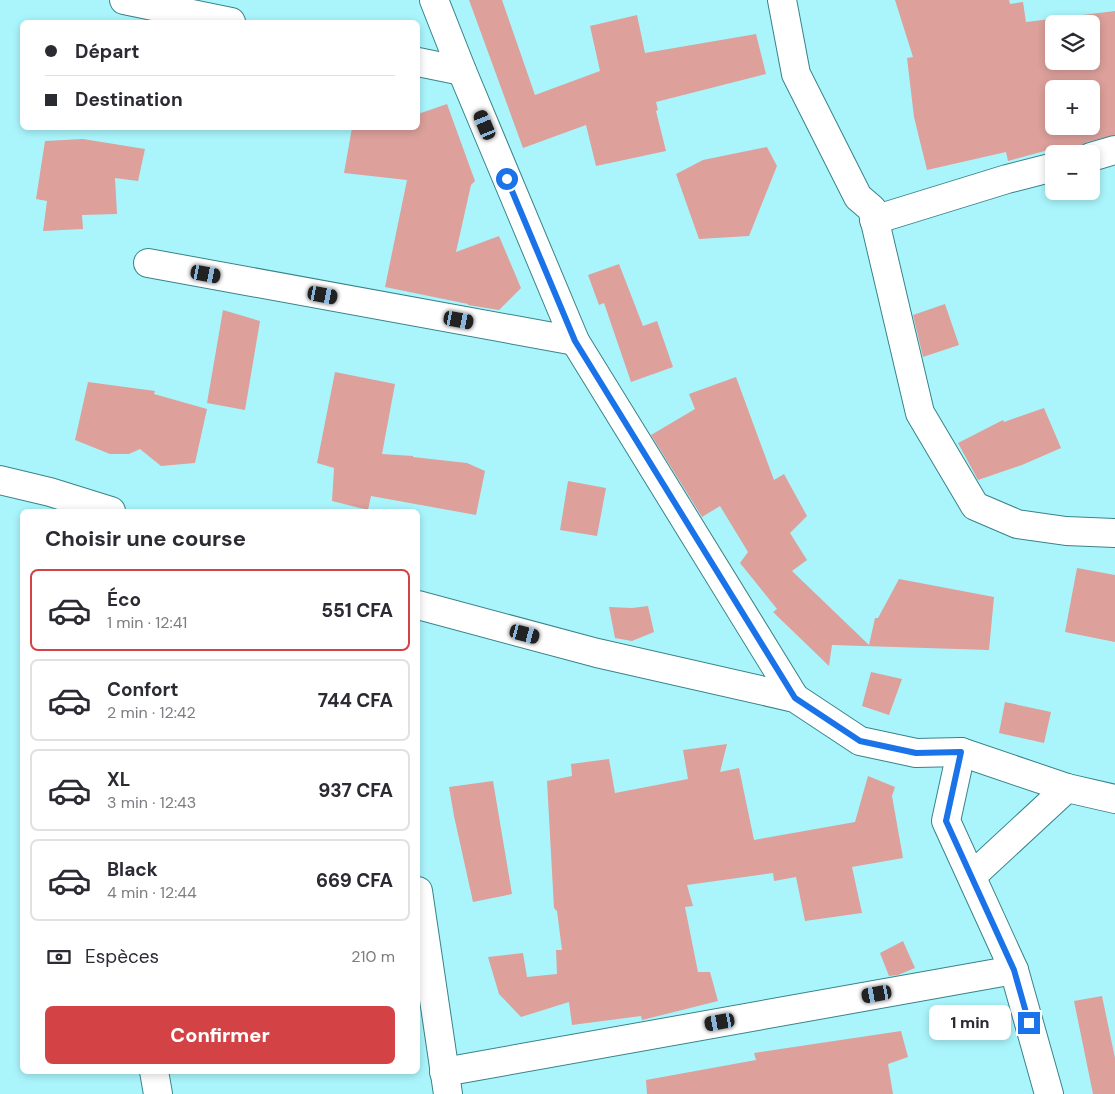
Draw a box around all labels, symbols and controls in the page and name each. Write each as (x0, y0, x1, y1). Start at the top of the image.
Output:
map controls (1045, 15, 1100, 200)
button: layers (1045, 15, 1100, 70)
text: Départ (75, 39, 139, 64)
button: + (1045, 80, 1100, 135)
text: Destination (75, 87, 183, 112)
car (472, 108, 497, 142)
button: − (1045, 145, 1100, 200)
route start (496, 168, 518, 190)
car (189, 264, 222, 284)
car (306, 285, 339, 305)
car (442, 310, 475, 330)
text: Choisir une course (45, 524, 246, 553)
text: Éco (107, 587, 141, 612)
icon: car (47, 588, 92, 633)
text: 551 CFA (321, 598, 393, 623)
text: 1 min · 12:41 (107, 612, 187, 633)
car (508, 623, 541, 645)
text: Confort (107, 677, 179, 702)
icon: car (47, 678, 92, 723)
text: 744 CFA (318, 688, 393, 713)
text: 2 min · 12:42 (107, 702, 196, 723)
text: XL (107, 767, 130, 792)
icon: car (47, 768, 92, 813)
text: 937 CFA (318, 778, 393, 803)
text: 3 min · 12:43 (107, 792, 196, 813)
text: Black (107, 857, 158, 882)
icon: car (47, 858, 92, 903)
text: 669 CFA (316, 868, 393, 893)
text: 4 min · 12:44 (107, 882, 197, 903)
icon: cash (45, 943, 73, 971)
text: Espèces (85, 944, 159, 969)
text: 210 m (351, 946, 395, 967)
car (860, 984, 893, 1004)
button: Confirmer (45, 1006, 395, 1064)
callout: 1 min (929, 1006, 1012, 1040)
car (703, 1012, 736, 1032)
text: 1 min (950, 1012, 990, 1033)
route end (1018, 1012, 1040, 1034)

